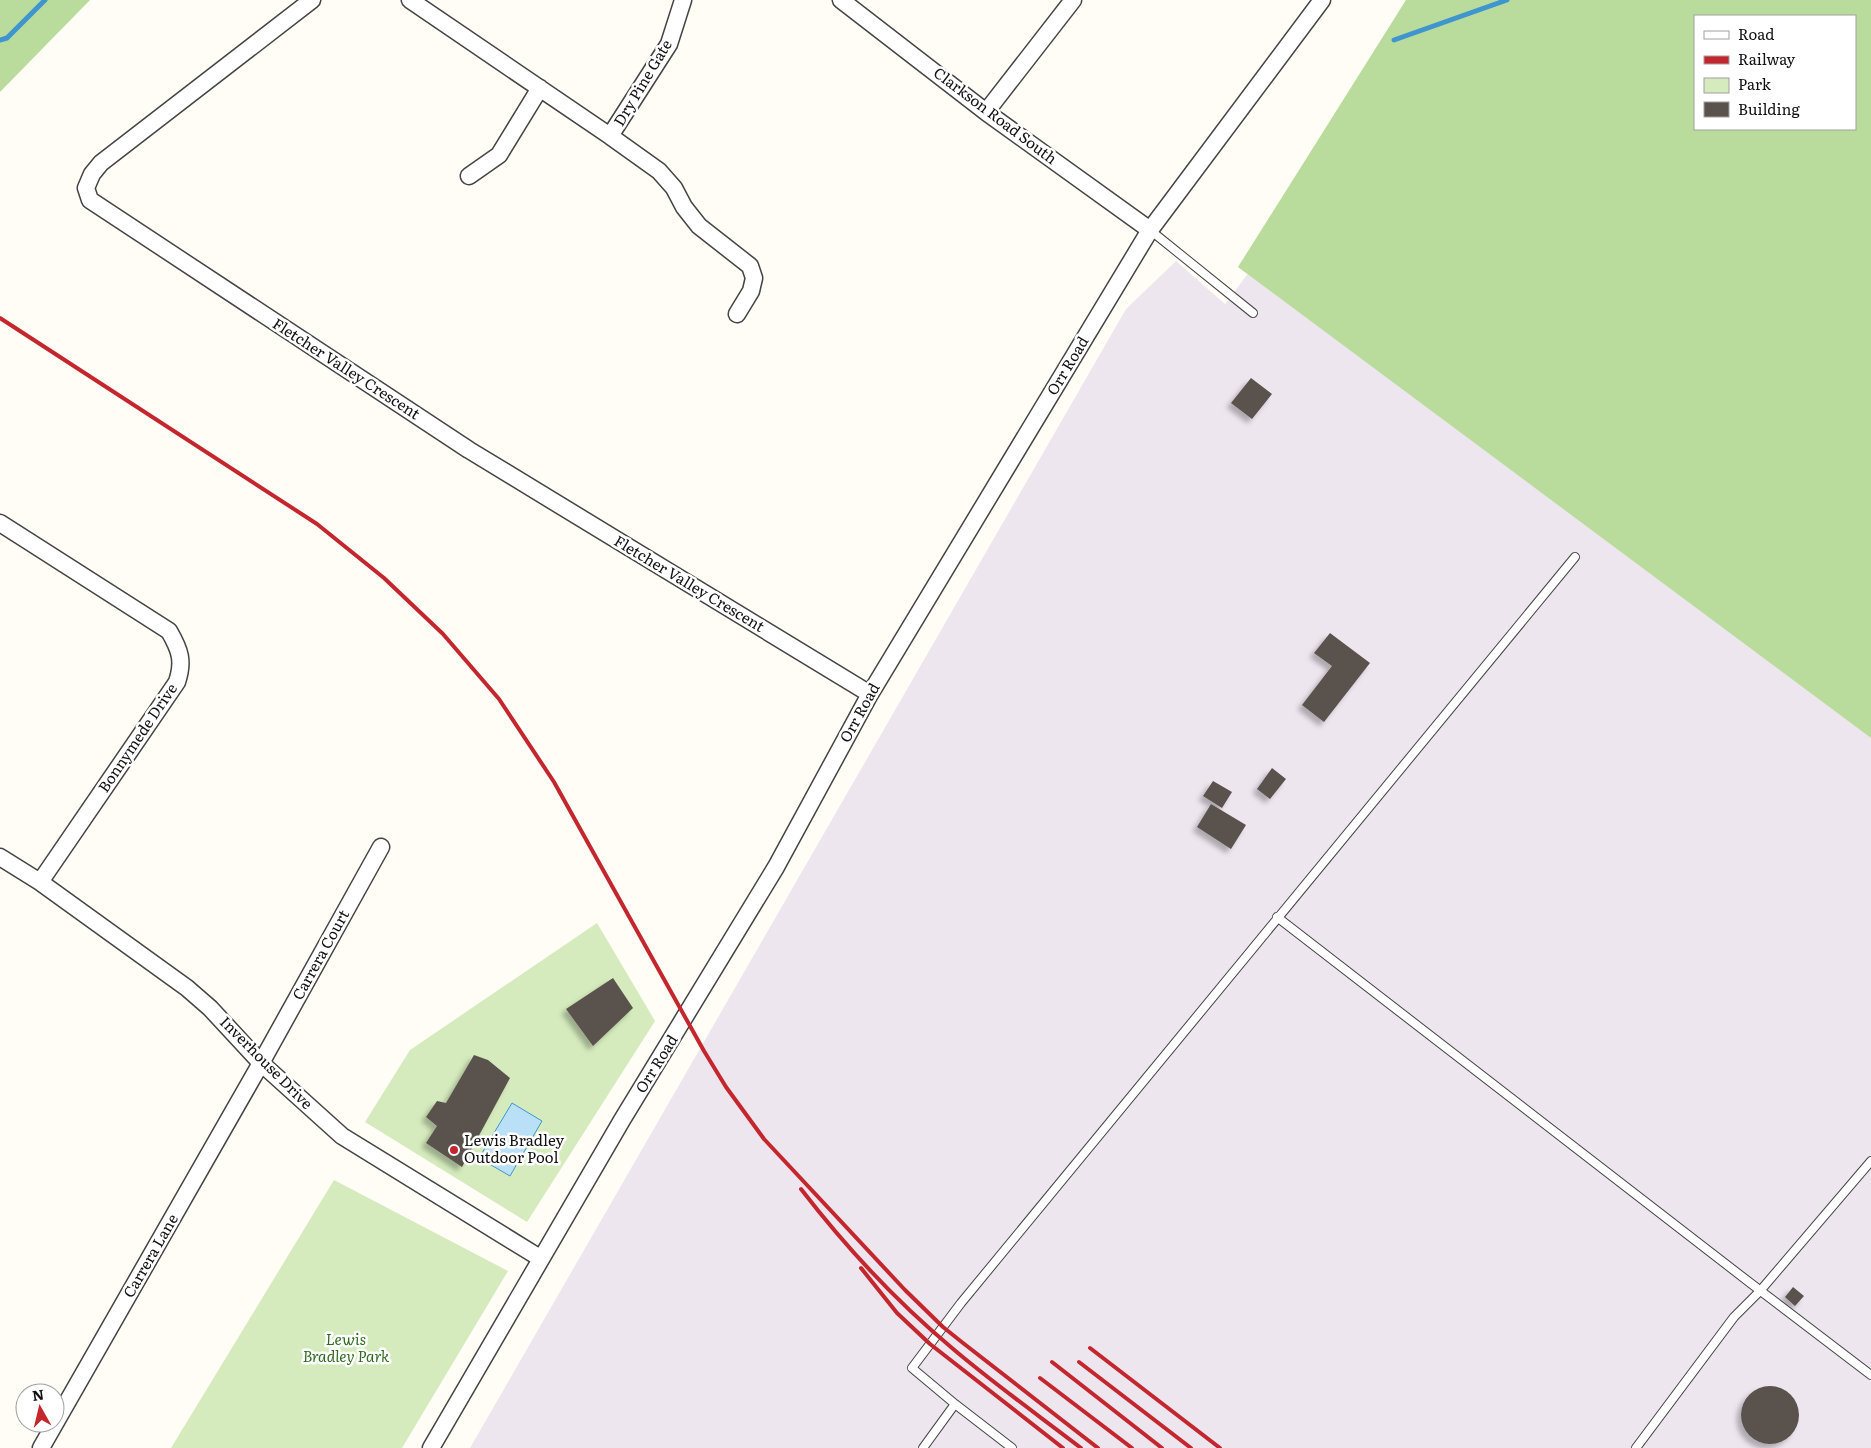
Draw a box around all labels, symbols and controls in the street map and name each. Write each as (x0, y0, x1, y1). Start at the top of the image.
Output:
legend (1694, 15, 1856, 130)
text: Road (1738, 22, 1774, 45)
street label: Dry Pine Gate (607, 34, 677, 130)
text: Railway (1738, 47, 1796, 70)
street label: Clarkson Road South (929, 61, 1063, 169)
text: Park (1738, 72, 1772, 95)
text: Building (1738, 97, 1800, 120)
street label: Fletcher Valley Crescent (268, 311, 425, 424)
street label: Orr Road (1040, 331, 1093, 399)
street label: Fletcher Valley Crescent (610, 529, 769, 637)
street label: Bonnymede Drive (92, 678, 182, 796)
street label: Orr Road (833, 678, 884, 746)
street label: Carrera Court (285, 905, 354, 1004)
street label: Inverhouse Drive (215, 1010, 319, 1114)
street label: Orr Road (629, 1030, 683, 1097)
place label: Lewis Bradley Outdoor Pool (464, 1128, 564, 1168)
marker: Lewis Bradley Outdoor Pool (448, 1144, 460, 1156)
street label: Carrera Lane (116, 1209, 183, 1301)
park label: Lewis Bradley Park (303, 1327, 390, 1367)
north arrow (15, 1383, 65, 1433)
text: N (31, 1383, 46, 1405)

